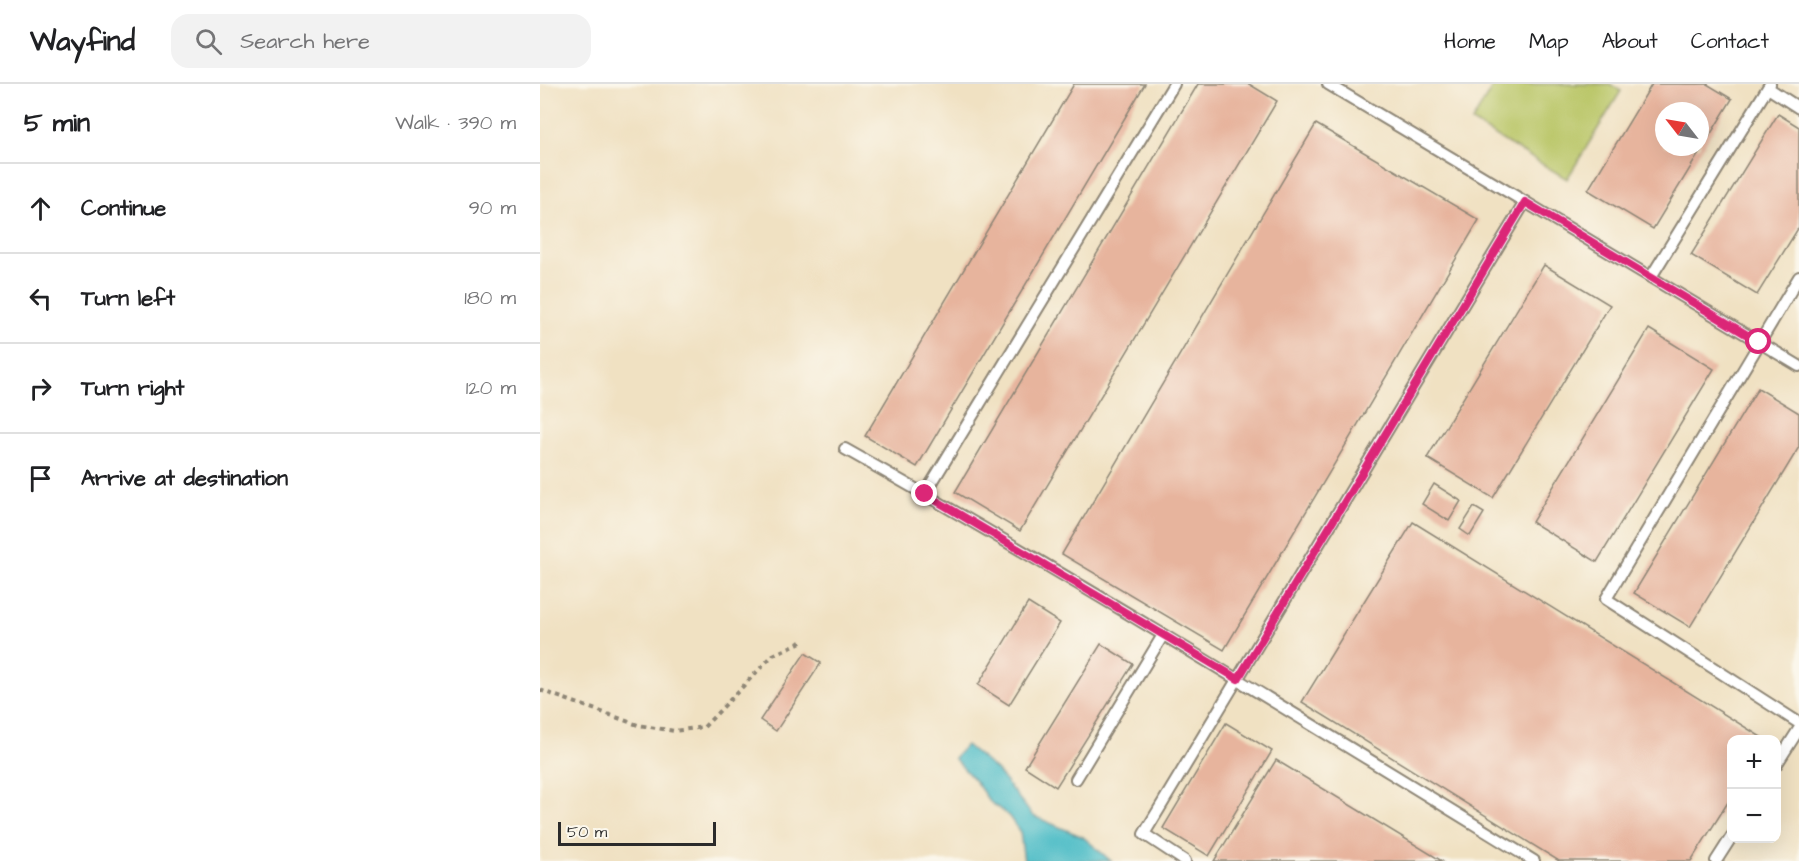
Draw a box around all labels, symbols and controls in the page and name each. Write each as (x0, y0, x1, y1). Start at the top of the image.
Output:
search box (171, 14, 591, 68)
text: Wayfind (30, 22, 135, 61)
icon: search (192, 25, 225, 58)
text: Search here (240, 26, 370, 57)
text: Home (1444, 27, 1496, 56)
text: Map (1529, 27, 1569, 56)
text: About (1602, 27, 1658, 56)
text: Contact (1691, 27, 1769, 56)
north arrow (1655, 102, 1709, 156)
text: 5 min (24, 105, 90, 141)
text: Walk · 390 m (395, 109, 516, 137)
icon: ahead (24, 192, 57, 225)
text: Continue (81, 193, 166, 224)
text: 90 m (468, 194, 516, 222)
icon: left (24, 282, 57, 315)
text: Turn left (81, 283, 175, 314)
text: 180 m (464, 284, 516, 312)
route start (1745, 328, 1771, 354)
icon: right (24, 372, 57, 405)
text: Turn right (81, 373, 184, 404)
text: 120 m (466, 374, 516, 402)
icon: arrive (24, 462, 57, 495)
text: Arrive at destination (81, 463, 288, 494)
route end (911, 480, 937, 506)
map controls (1727, 735, 1781, 843)
button: + (1727, 735, 1781, 789)
button: − (1727, 789, 1781, 843)
scale bar (558, 819, 716, 846)
text: 50 m (567, 821, 607, 843)

